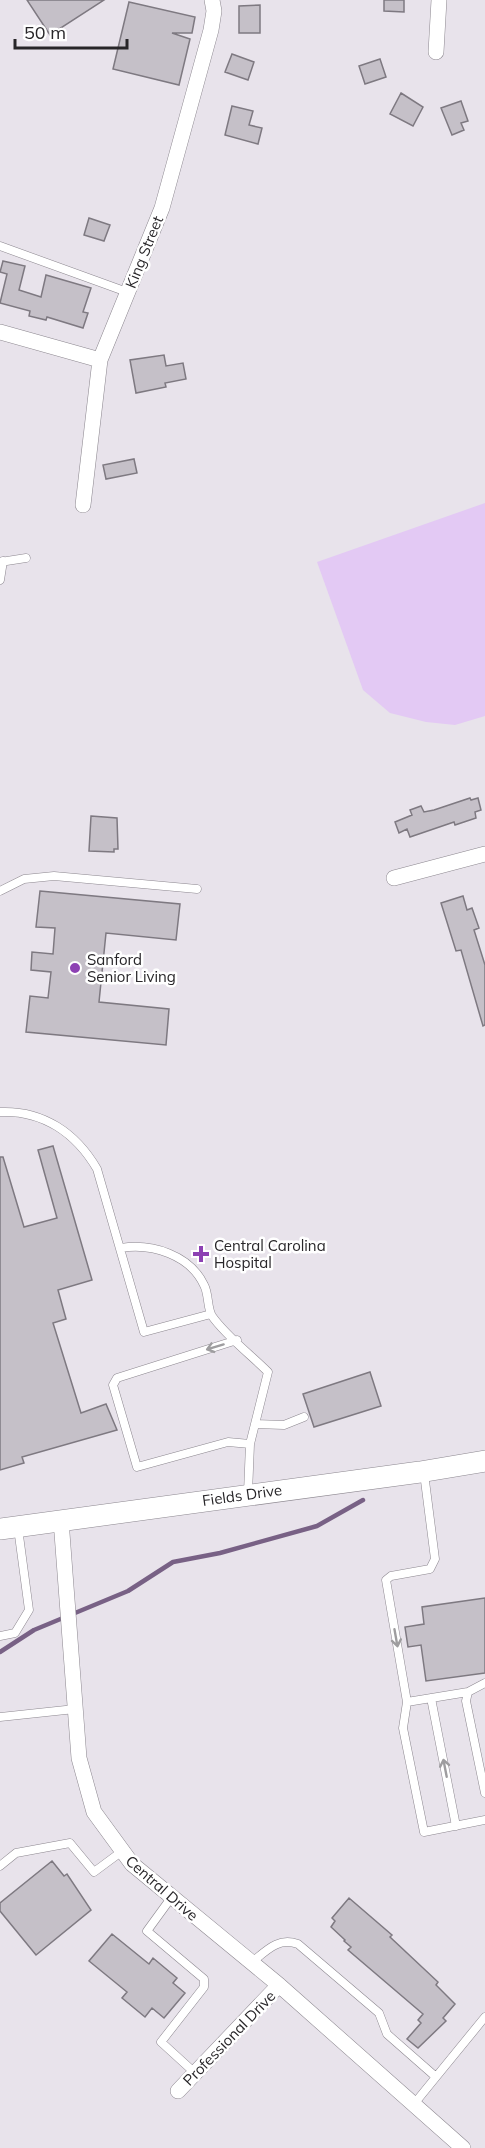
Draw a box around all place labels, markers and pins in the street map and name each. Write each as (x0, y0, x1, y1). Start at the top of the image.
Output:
place label: Sanford Senior Living (87, 950, 176, 986)
marker: Sanford Senior Living (68, 961, 82, 975)
place label: Central Carolina Hospital (214, 1236, 326, 1272)
marker: Central Carolina Hospital (192, 1245, 210, 1263)

